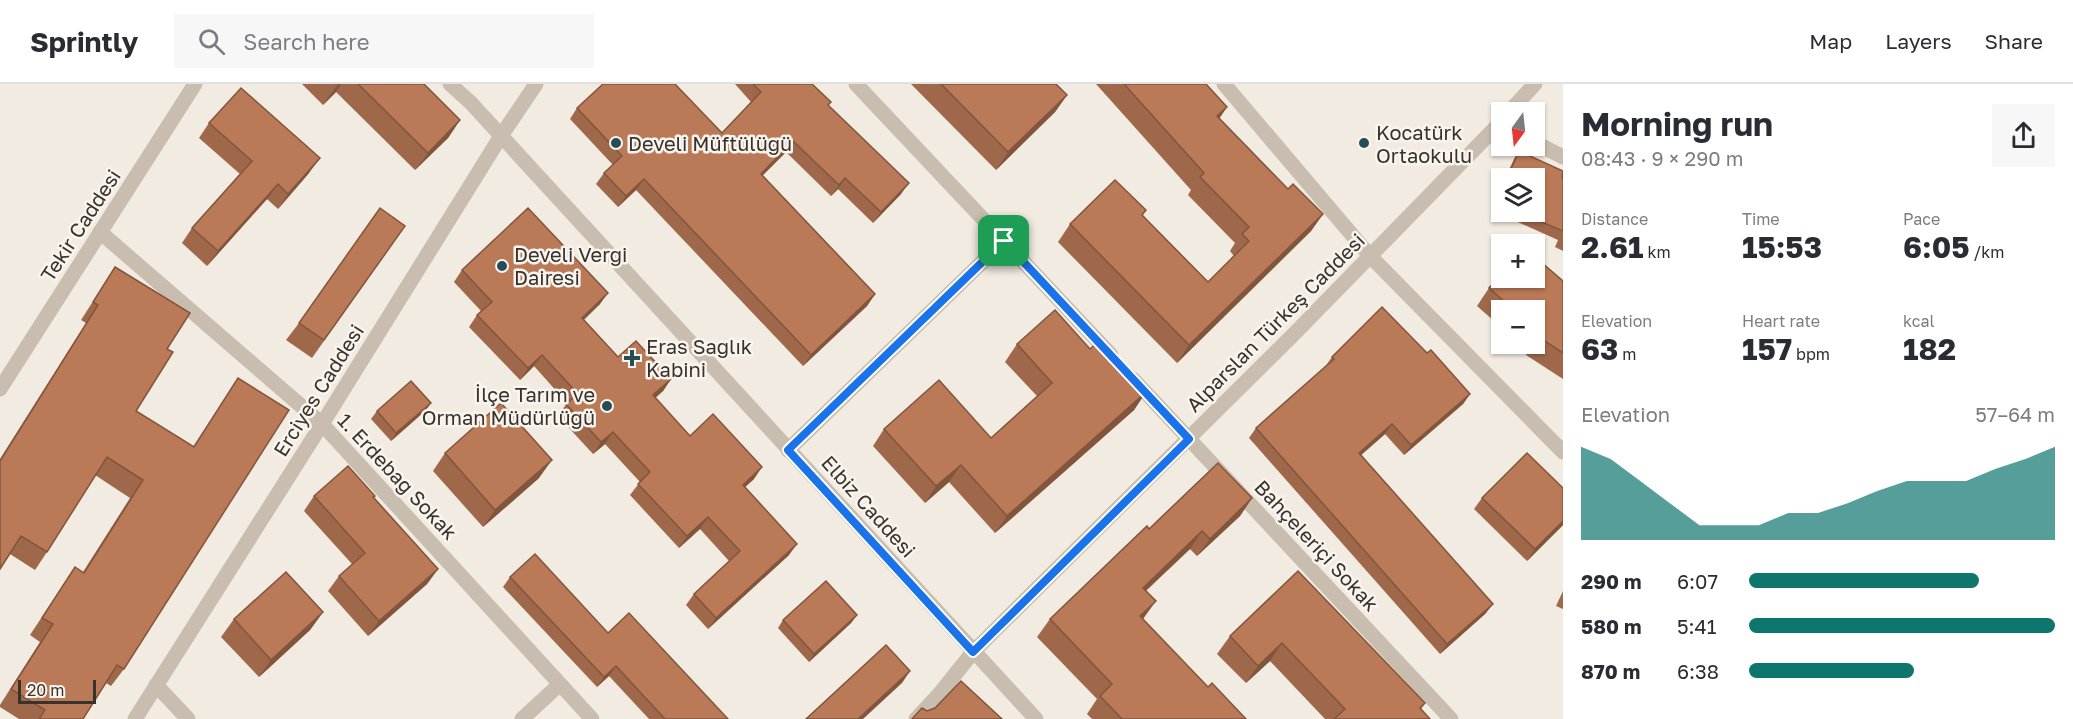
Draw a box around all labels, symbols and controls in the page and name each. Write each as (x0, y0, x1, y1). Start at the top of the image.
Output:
search box (174, 14, 594, 68)
text: Sprintly (30, 25, 138, 58)
icon: search (195, 25, 228, 58)
text: Search here (243, 28, 369, 55)
text: Map (1809, 28, 1852, 54)
text: Layers (1885, 28, 1952, 54)
text: Share (1985, 28, 2043, 54)
north arrow (1491, 102, 1545, 156)
map controls (1491, 102, 1545, 354)
text: Morning run (1581, 104, 1773, 143)
button: share (1992, 104, 2055, 167)
place label: Kocatürk Ortaokulu (1376, 120, 1472, 167)
place label: Develi Müftülüğü (628, 131, 792, 155)
marker: Develi Müftülüğü (609, 136, 623, 150)
marker: Kocatürk Ortaokulu (1357, 136, 1371, 150)
text: 08:43 · 9 × 290 m (1581, 146, 1743, 170)
street label: Tekir Caddesi (35, 164, 125, 286)
button: layers (1491, 168, 1545, 222)
text: Distance (1581, 209, 1648, 229)
text: Time (1742, 209, 1780, 229)
text: Pace (1903, 209, 1940, 229)
pin (978, 215, 1029, 266)
icon: arrive (987, 224, 1020, 257)
street label: Alparslan Türkeş Caddesi (1181, 228, 1369, 416)
text: 2.61 (1581, 229, 1643, 265)
text: 15:53 (1742, 229, 1822, 265)
text: 6:05 (1903, 229, 1969, 265)
button: + (1491, 234, 1545, 288)
place label: Develi Vergi Dairesi (514, 242, 627, 289)
text: km (1643, 242, 1671, 262)
text: /km (1969, 242, 2004, 262)
marker: Develi Vergi Dairesi (495, 259, 509, 273)
button: − (1491, 300, 1545, 354)
text: Elevation (1581, 311, 1652, 331)
text: Heart rate (1742, 311, 1820, 331)
text: kcal (1903, 311, 1935, 331)
street label: Erciyes Caddesi (268, 320, 368, 460)
text: 63 (1581, 331, 1618, 367)
text: 157 (1742, 331, 1792, 367)
text: 182 (1903, 331, 1956, 367)
place label: Eras Sağlık Kabini (646, 334, 752, 381)
text: m (1618, 344, 1637, 364)
text: bpm (1792, 344, 1830, 364)
marker: Eras Sağlık Kabini (623, 349, 641, 367)
place label: İlçe Tarım ve Orman Müdürlüğü (422, 382, 595, 429)
marker: İlçe Tarım ve Orman Müdürlüğü (600, 399, 614, 413)
text: Elevation (1581, 402, 1670, 426)
text: 57–64 m (1975, 402, 2055, 426)
street label: 1. Erdebağ Sokak (333, 408, 463, 544)
street label: Elbiz Caddesi (817, 450, 921, 562)
street label: Bahçeleriçi Sokak (1250, 475, 1384, 615)
text: 290 m (1581, 569, 1641, 593)
text: 6:07 (1677, 569, 1718, 593)
text: 580 m (1581, 614, 1642, 638)
text: 5:41 (1677, 614, 1717, 638)
text: 870 m (1581, 659, 1640, 683)
text: 6:38 (1677, 659, 1719, 683)
scale bar (18, 677, 96, 704)
text: 20 m (27, 680, 64, 700)

